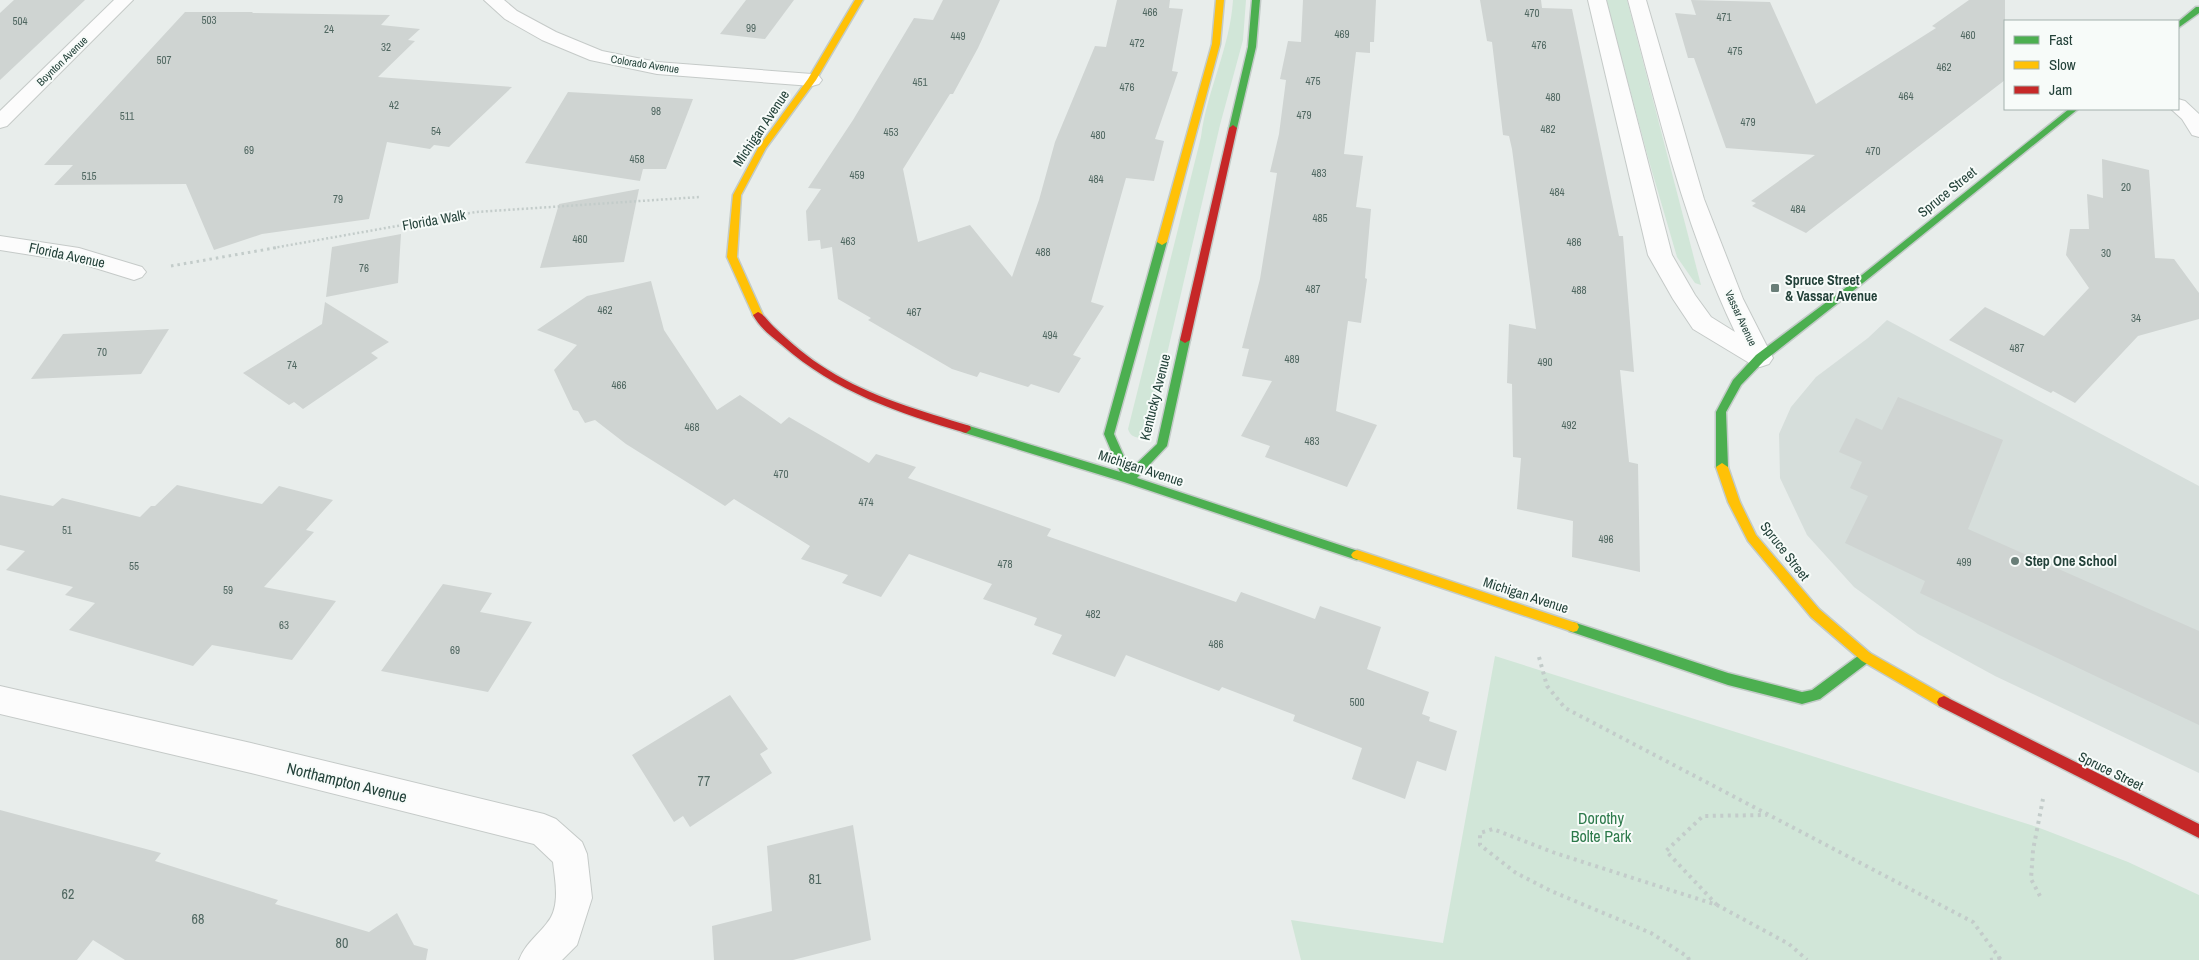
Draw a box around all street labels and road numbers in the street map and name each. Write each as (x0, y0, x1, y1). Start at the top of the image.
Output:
street label: Boynton Avenue (34, 33, 90, 89)
street label: Colorado Avenue (610, 52, 680, 76)
street label: Michigan Avenue (729, 86, 793, 170)
street label: Spruce Street (1914, 163, 1980, 221)
street label: Florida Walk (401, 206, 467, 234)
street label: Florida Avenue (27, 238, 107, 272)
street label: Vassar Avenue (1722, 288, 1760, 348)
street label: Kentucky Avenue (1136, 352, 1174, 442)
street label: Michigan Avenue (1096, 446, 1186, 490)
street label: Spruce Street (1756, 518, 1814, 584)
street label: Michigan Avenue (1481, 573, 1571, 617)
street label: Spruce Street (2076, 748, 2146, 794)
street label: Northampton Avenue (285, 756, 409, 808)

